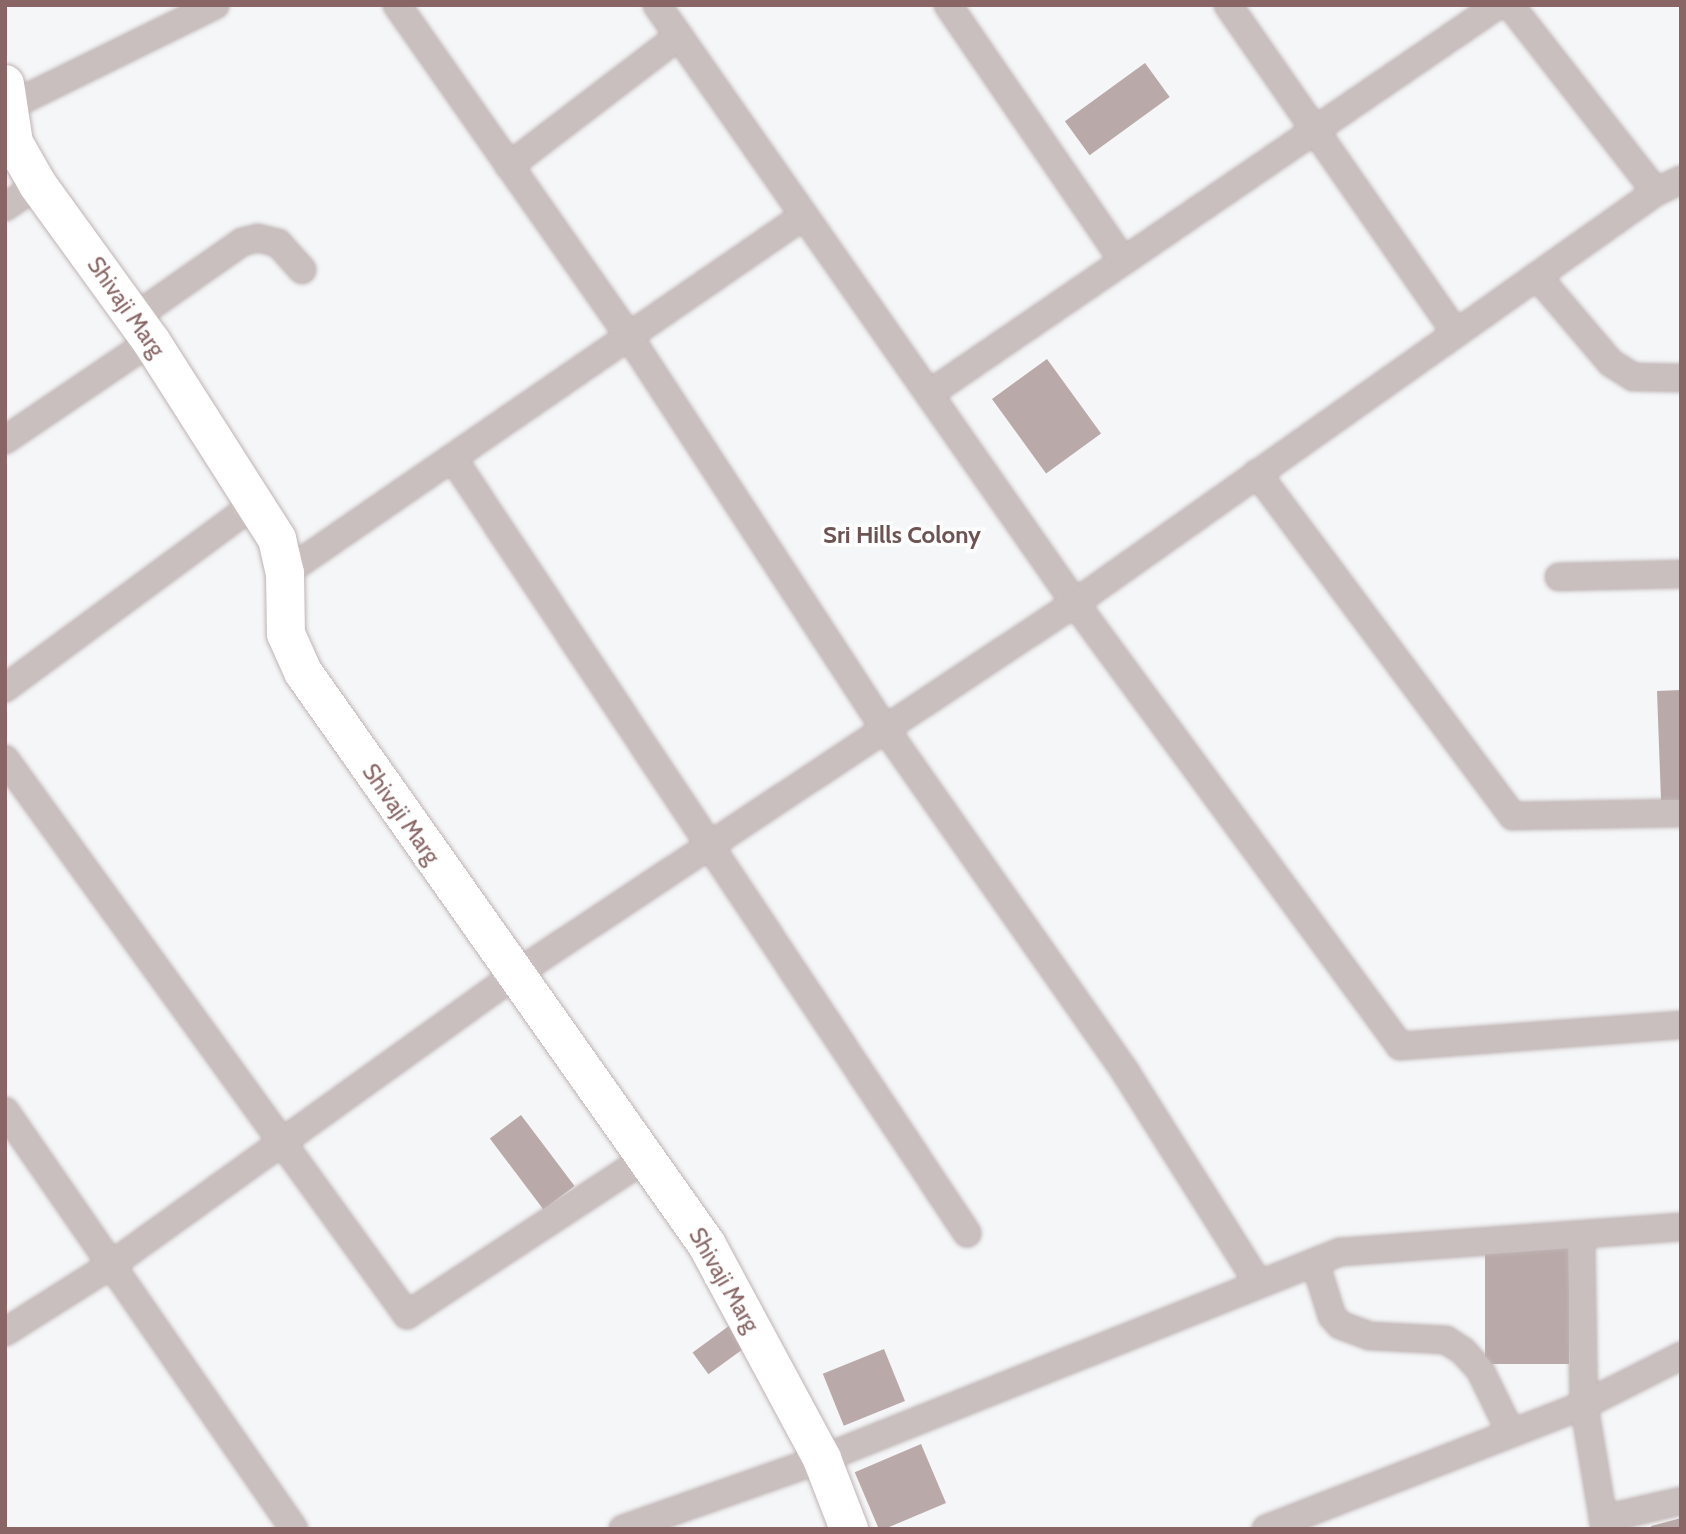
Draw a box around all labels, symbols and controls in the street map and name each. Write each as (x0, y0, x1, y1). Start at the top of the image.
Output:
street label: Shivaji Marg (81, 252, 171, 362)
district label: Sri Hills Colony (823, 521, 981, 549)
street label: Shivaji Marg (356, 759, 446, 869)
street label: Shivaji Marg (683, 1223, 765, 1337)

